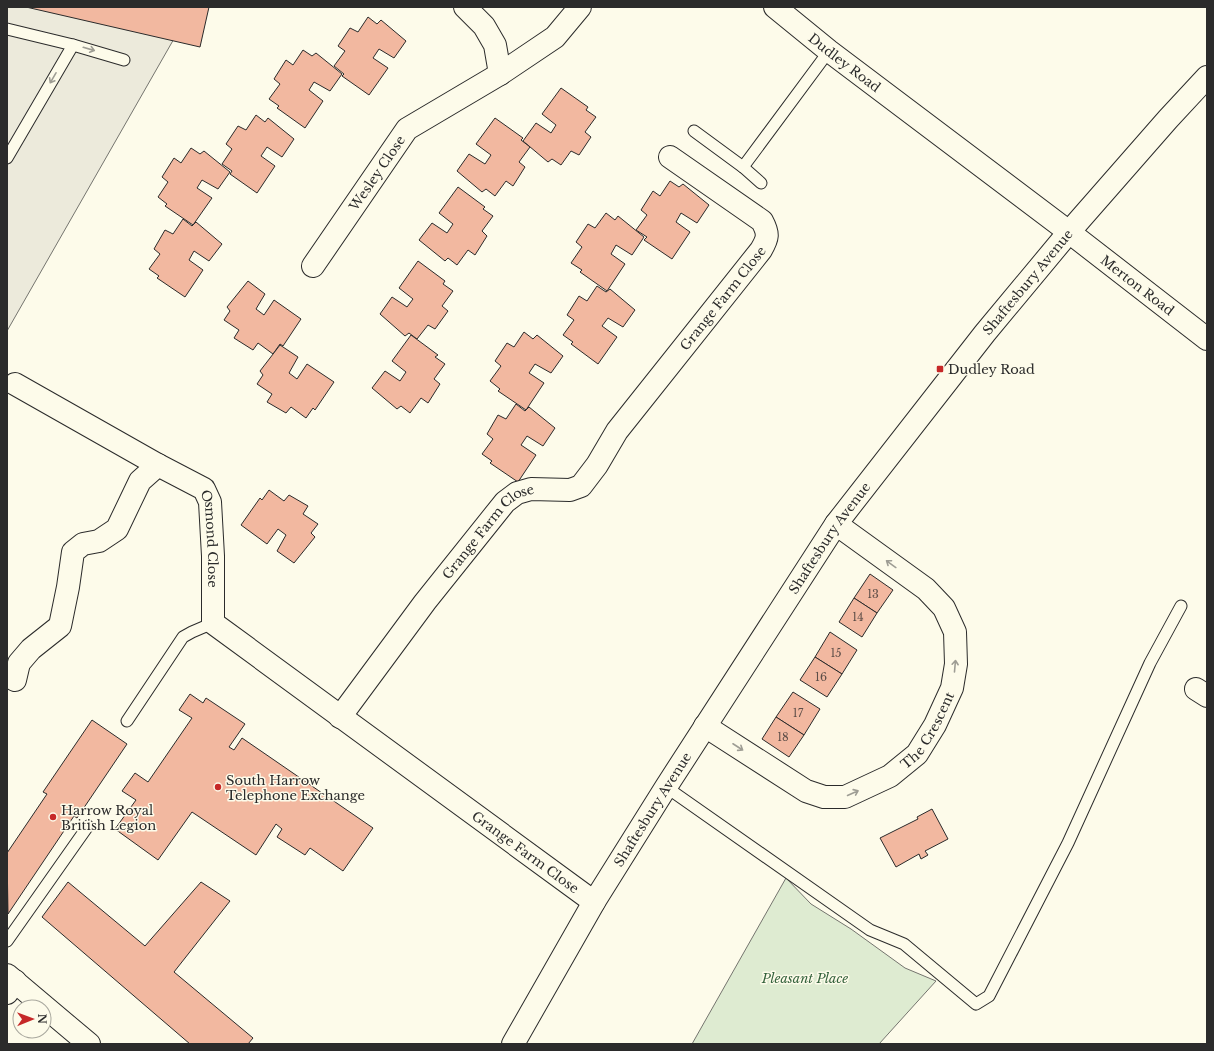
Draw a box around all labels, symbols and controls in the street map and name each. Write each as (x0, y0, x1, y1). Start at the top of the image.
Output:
street label: Dudley Road (805, 29, 884, 96)
one-way arrow (82, 46, 95, 53)
one-way arrow (49, 72, 57, 84)
street label: Wesley Close (345, 132, 409, 214)
street label: Shaftesbury Avenue (979, 226, 1076, 338)
street label: Grange Farm Close (676, 243, 769, 354)
street label: Merton Road (1097, 251, 1178, 319)
place label: Dudley Road (948, 361, 1035, 378)
marker: Dudley Road (935, 364, 945, 374)
street label: Shaftesbury Avenue (785, 479, 874, 597)
street label: Grange Farm Close (438, 480, 536, 583)
street label: Osmond Close (197, 487, 222, 588)
one-way arrow (885, 559, 896, 568)
house number: 13 (867, 587, 879, 601)
house number: 14 (852, 610, 864, 624)
house number: 15 (830, 646, 842, 660)
one-way arrow (952, 660, 959, 673)
house number: 16 (815, 670, 827, 684)
street label: The Crescent (897, 689, 958, 773)
house number: 17 (793, 706, 804, 720)
house number: 18 (777, 730, 789, 744)
one-way arrow (732, 744, 744, 752)
street label: Shaftesbury Avenue (610, 749, 695, 870)
place label: South Harrow Telephone Exchange (226, 772, 365, 804)
marker: South Harrow Telephone Exchange (213, 782, 223, 792)
one-way arrow (847, 789, 859, 796)
place label: Harrow Royal British Legion (61, 802, 156, 834)
street label: Grange Farm Close (469, 807, 582, 897)
marker: Harrow Royal British Legion (48, 812, 58, 822)
park label: Pleasant Place (761, 970, 848, 987)
north arrow (12, 999, 52, 1039)
text: N (35, 1014, 49, 1025)

